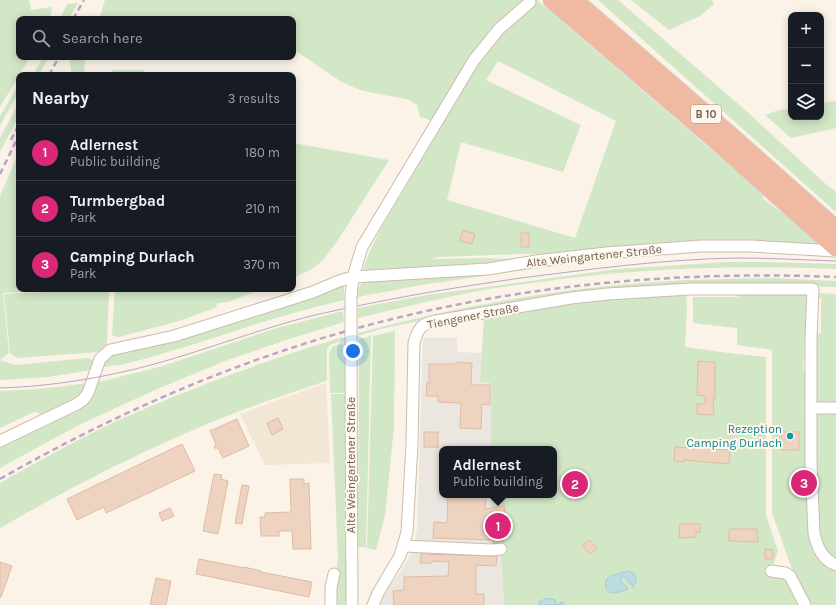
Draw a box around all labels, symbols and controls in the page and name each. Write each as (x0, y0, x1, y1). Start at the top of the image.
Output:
map controls (788, 12, 824, 120)
button: + (788, 12, 824, 48)
search box (16, 16, 296, 60)
icon: search (30, 27, 52, 49)
text: Search here (62, 29, 143, 47)
button: − (788, 48, 824, 84)
button: layers (788, 84, 824, 120)
text: Nearby (32, 88, 89, 108)
text: 3 results (228, 91, 280, 106)
road number: B 10 (691, 105, 721, 123)
text: Adlernest (70, 136, 138, 154)
text: 1 (43, 145, 47, 160)
text: 180 m (245, 145, 280, 160)
text: Public building (70, 154, 160, 169)
text: Turmbergbad (70, 192, 165, 210)
text: 2 (41, 201, 49, 216)
text: 210 m (245, 201, 280, 216)
text: Park (70, 210, 96, 225)
street label: Alte Weingartener Straße (525, 242, 663, 270)
text: Camping Durlach (70, 248, 195, 266)
text: 3 (41, 257, 49, 272)
text: 370 m (243, 257, 280, 272)
text: Park (70, 266, 96, 281)
street label: Tiengener Straße (426, 300, 520, 332)
your location (343, 341, 363, 361)
street label: Alte Weingartener Straße (344, 397, 358, 533)
place label: Rezeption Camping Durlach (686, 422, 782, 450)
marker: Rezeption Camping Durlach (785, 431, 795, 441)
popup (439, 446, 557, 498)
text: Adlernest (453, 456, 521, 474)
pin: 3 (791, 468, 817, 498)
pin: 2 (562, 469, 588, 499)
text: Public building (453, 474, 543, 489)
pin: 1 (485, 511, 511, 541)

